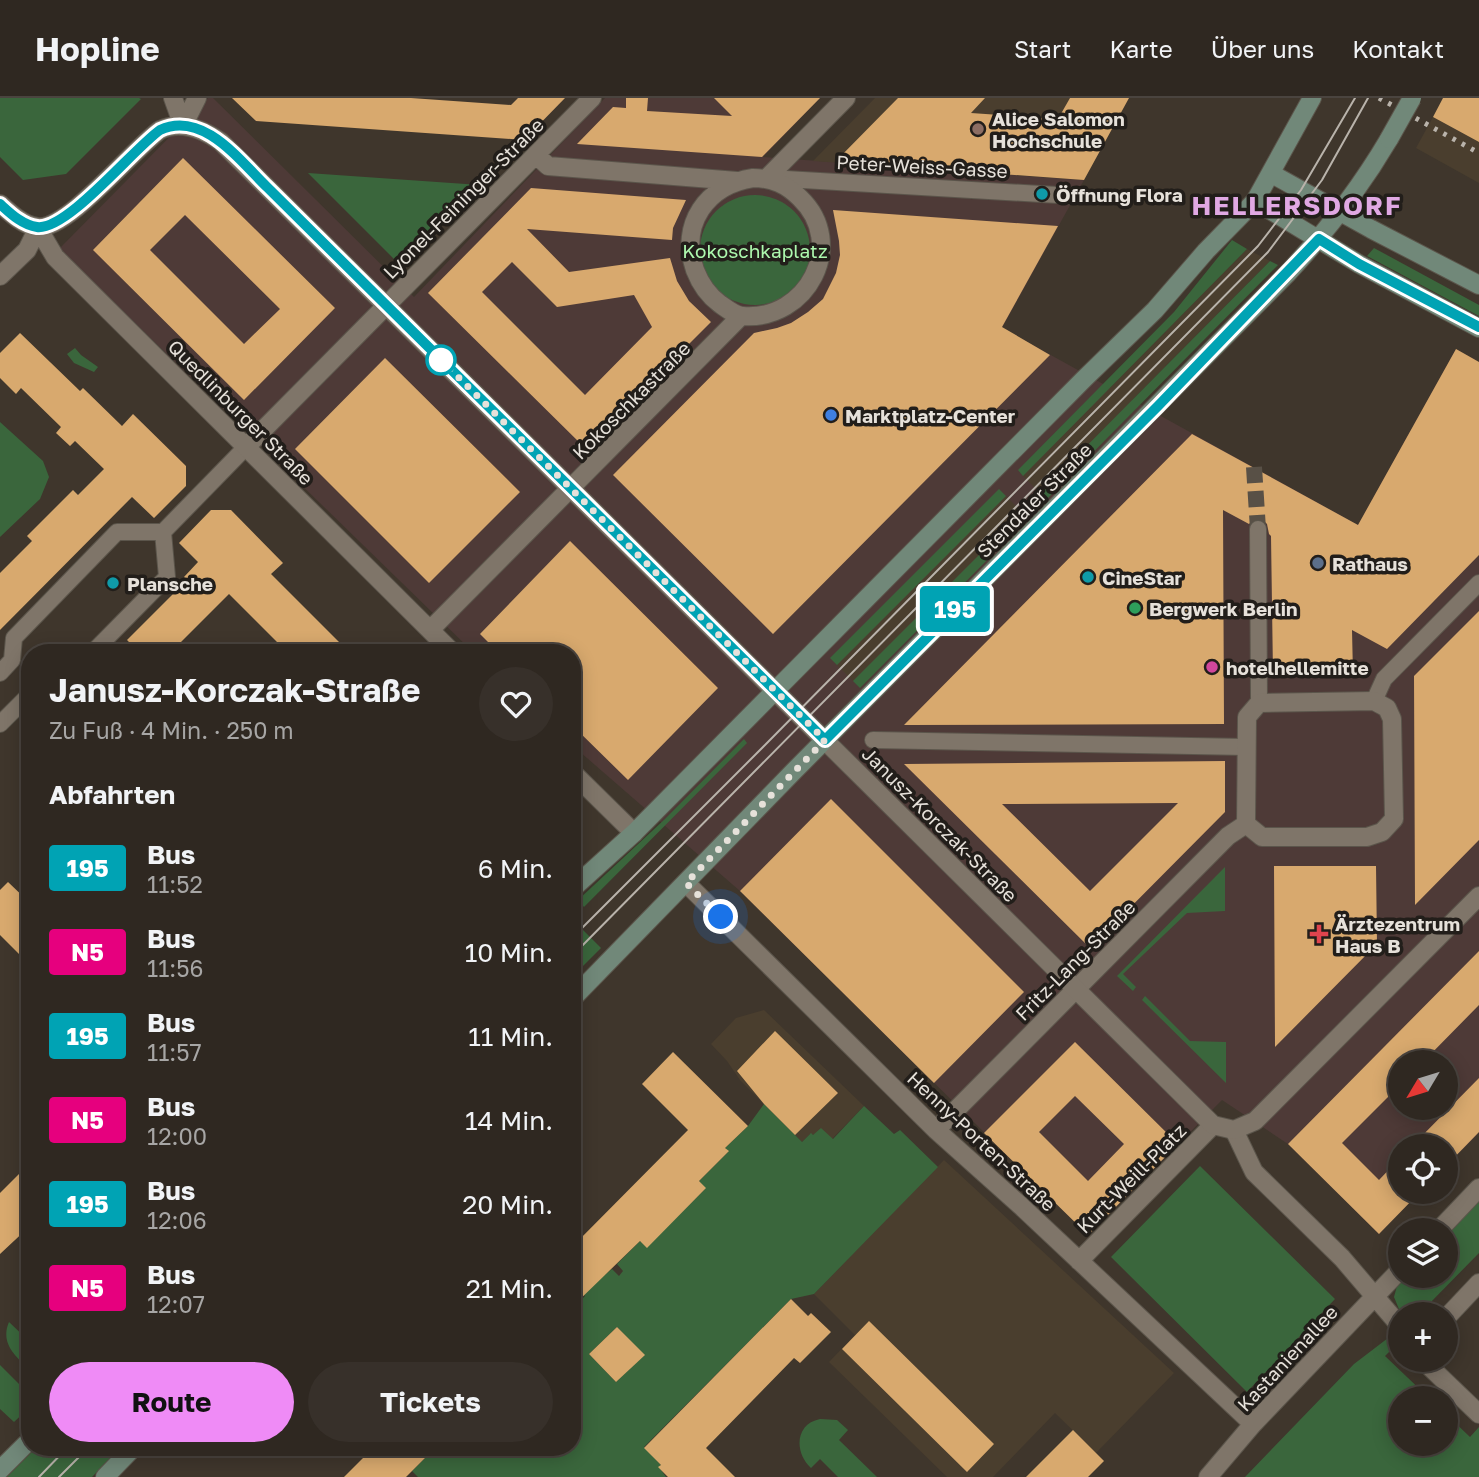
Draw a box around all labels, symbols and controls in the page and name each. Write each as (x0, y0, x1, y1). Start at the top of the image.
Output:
text: Hopline (35, 29, 160, 68)
text: Start (1014, 34, 1071, 63)
text: Karte (1109, 34, 1173, 63)
text: Über uns (1211, 34, 1314, 63)
text: Kontakt (1352, 34, 1444, 63)
place label: Alice Salomon Hochschule (992, 107, 1125, 152)
street label: Lyonel-Feininger-Straße (378, 113, 548, 283)
marker: Alice Salomon Hochschule (970, 121, 986, 137)
street label: Peter-Weiss-Gasse (836, 150, 1008, 182)
place label: Öffnung Flora (1056, 183, 1183, 206)
marker: Öffnung Flora (1034, 186, 1050, 202)
district label: HELLERSDORF (1191, 190, 1403, 221)
park label: Kokoschkaplatz (682, 239, 828, 262)
street label: Quedlinburger Straße (164, 335, 318, 489)
street label: Kokoschkastraße (567, 336, 695, 464)
unlabelled marker (426, 345, 456, 375)
place label: Marktplatz-Center (845, 404, 1016, 427)
marker: Marktplatz-Center (823, 407, 839, 423)
street label: Stendaler Straße (972, 438, 1096, 562)
place label: Rathaus (1332, 552, 1408, 575)
marker: Rathaus (1310, 555, 1326, 571)
place label: CineStar (1102, 566, 1183, 589)
marker: CineStar (1080, 569, 1096, 585)
place label: Plansche (127, 572, 213, 595)
marker: Plansche (105, 575, 121, 591)
line badge: 195 (915, 586, 995, 632)
text: 195 (934, 594, 976, 623)
place label: Bergwerk Berlin (1149, 597, 1298, 620)
marker: Bergwerk Berlin (1127, 600, 1143, 616)
place label: hotelhellemitte (1226, 656, 1369, 679)
marker: hotelhellemitte (1204, 659, 1220, 675)
button: heart (479, 667, 553, 741)
text: Janusz-Korczak-Straße (49, 670, 420, 709)
text: Zu Fuß · 4 Min. · 250 m (49, 716, 294, 744)
street label: Janusz-Korczak-Straße (858, 742, 1022, 906)
text: Abfahrten (49, 779, 175, 810)
text: Bus (147, 839, 195, 870)
text: 195 (66, 853, 109, 882)
text: 6 Min. (478, 853, 553, 884)
text: 11:52 (147, 870, 203, 898)
street label: Fritz-Lang-Straße (1010, 895, 1140, 1025)
your location (703, 899, 738, 934)
place label: Ärztezentrum Haus B (1335, 912, 1460, 957)
text: Bus (147, 923, 195, 954)
marker: Ärztezentrum Haus B (1309, 924, 1329, 944)
text: N5 (71, 937, 104, 966)
text: 10 Min. (465, 937, 553, 968)
text: 11:56 (147, 954, 203, 982)
text: Bus (147, 1007, 195, 1038)
text: 195 (66, 1021, 109, 1050)
text: 11 Min. (468, 1021, 553, 1052)
text: 11:57 (147, 1038, 202, 1066)
north arrow (1388, 1050, 1458, 1120)
map controls (1388, 1050, 1458, 1456)
street label: Henny-Porten-Straße (903, 1066, 1061, 1216)
text: Bus (147, 1091, 195, 1122)
text: N5 (71, 1105, 104, 1134)
text: 14 Min. (465, 1105, 553, 1136)
street label: Kurt-Weill-Platz (1071, 1118, 1191, 1238)
text: 12:00 (147, 1122, 207, 1150)
button: locate (1388, 1134, 1458, 1204)
text: Bus (147, 1175, 195, 1206)
text: 195 (66, 1189, 109, 1218)
text: 20 Min. (462, 1189, 553, 1220)
text: 12:06 (147, 1206, 207, 1234)
button: layers (1388, 1218, 1458, 1288)
text: Bus (147, 1259, 195, 1290)
text: N5 (71, 1273, 104, 1302)
text: 21 Min. (466, 1273, 553, 1304)
text: 12:07 (147, 1290, 205, 1318)
street label: Kastanienallee (1232, 1300, 1342, 1416)
button: + (1388, 1302, 1458, 1372)
button: Route (49, 1362, 294, 1442)
button: Tickets (308, 1362, 553, 1442)
button: − (1388, 1386, 1458, 1456)

